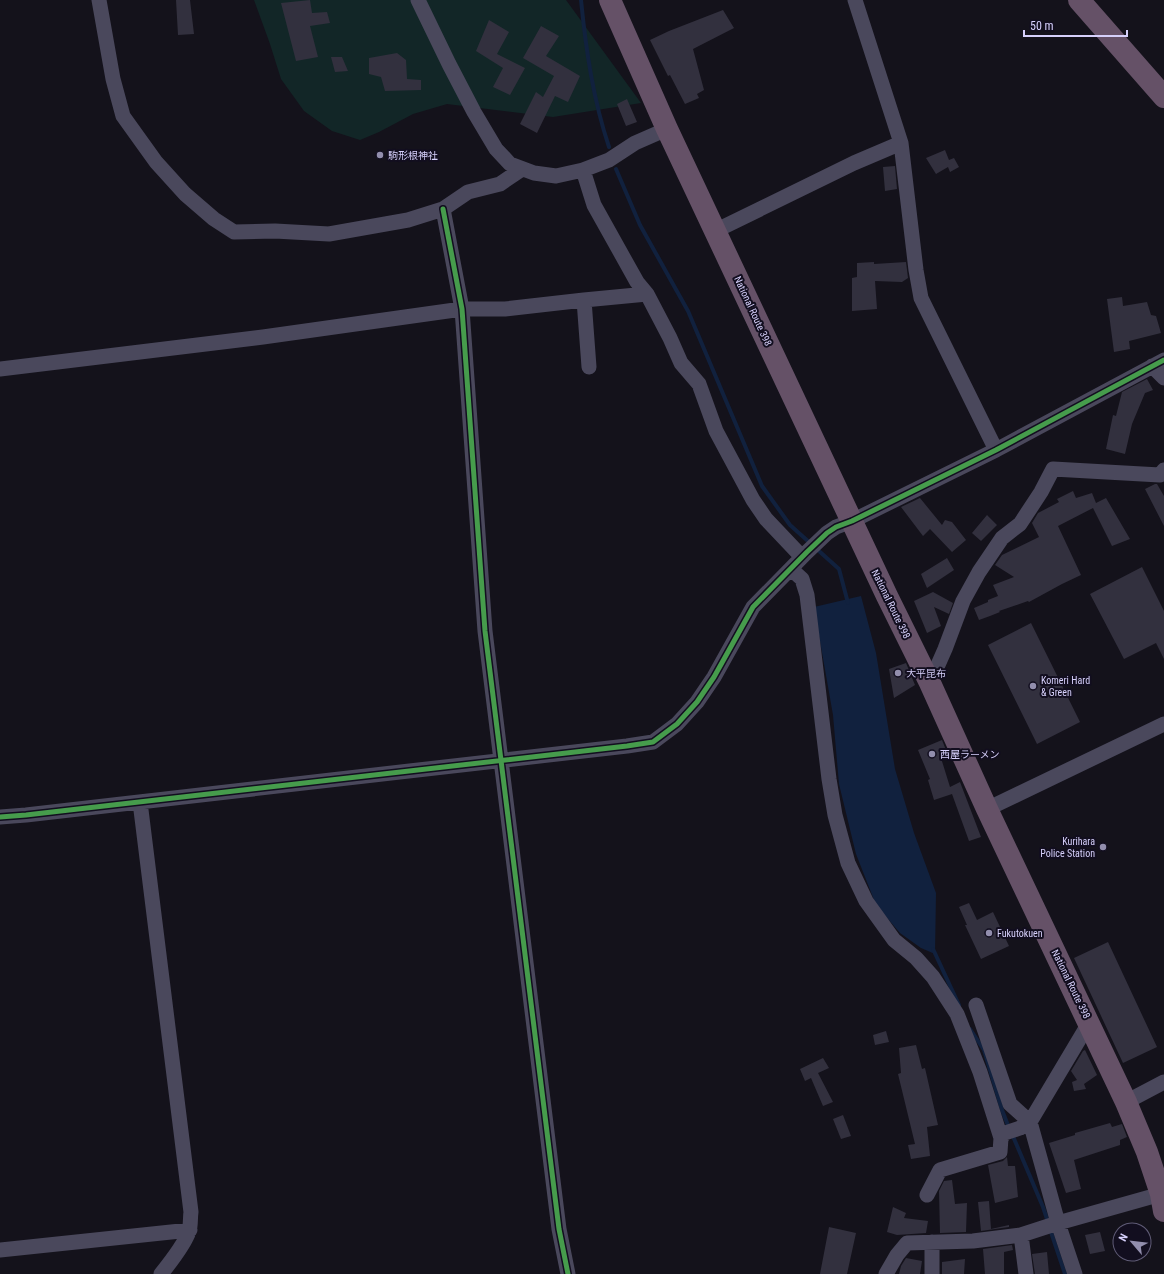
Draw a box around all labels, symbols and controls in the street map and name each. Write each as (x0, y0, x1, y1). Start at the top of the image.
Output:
scale bar (1024, 12, 1127, 38)
text: 50 m (1030, 19, 1054, 33)
marker: 駒形根神社 (375, 150, 385, 160)
place label: 駒形根神社 (388, 150, 438, 161)
street label: National Route 398 (732, 275, 774, 348)
street label: National Route 398 (870, 568, 912, 640)
marker: 大平昆布 (893, 668, 903, 678)
place label: 大平昆布 (906, 668, 946, 679)
place label: Komeri Hard & Green (1041, 675, 1090, 698)
marker: Komeri Hard & Green (1028, 681, 1038, 691)
marker: 西屋ラーメン (927, 749, 937, 759)
place label: 西屋ラーメン (940, 749, 1000, 760)
place label: Kurihara Police Station (1040, 836, 1095, 859)
marker: Kurihara Police Station (1098, 842, 1108, 852)
marker: Fukutokuen (984, 928, 994, 938)
place label: Fukutokuen (997, 928, 1043, 939)
street label: National Route 398 (1050, 948, 1092, 1020)
north arrow (1112, 1222, 1152, 1262)
text: N (1116, 1231, 1131, 1244)

